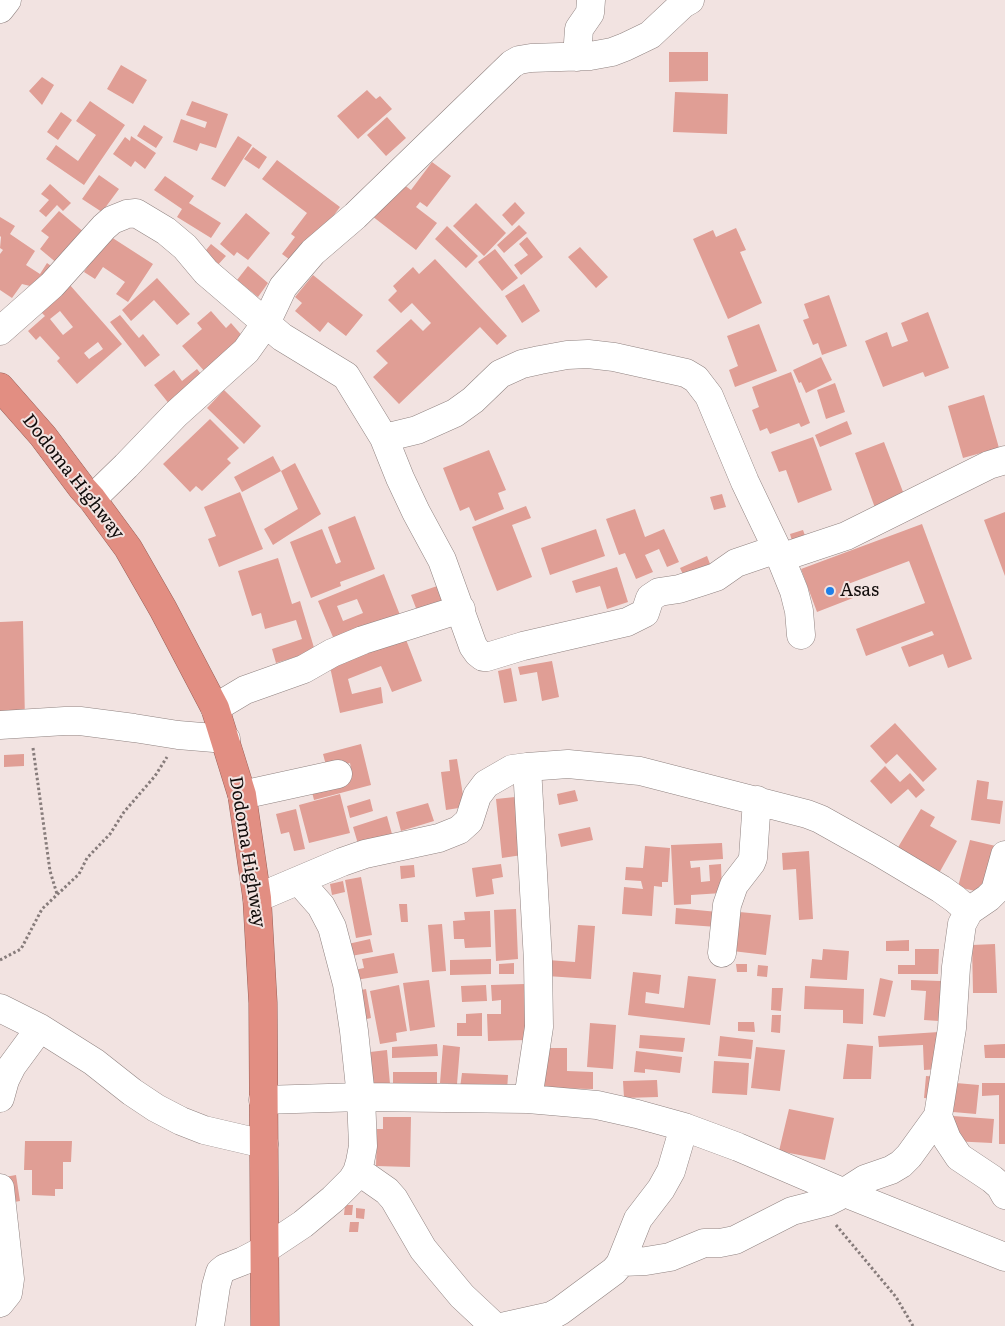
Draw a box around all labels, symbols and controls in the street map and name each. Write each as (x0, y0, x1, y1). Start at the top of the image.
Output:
street label: Dodoma Highway (17, 410, 129, 544)
place label: Asas (840, 580, 879, 602)
marker: Asas (824, 585, 836, 597)
street label: Dodoma Highway (224, 775, 270, 929)

